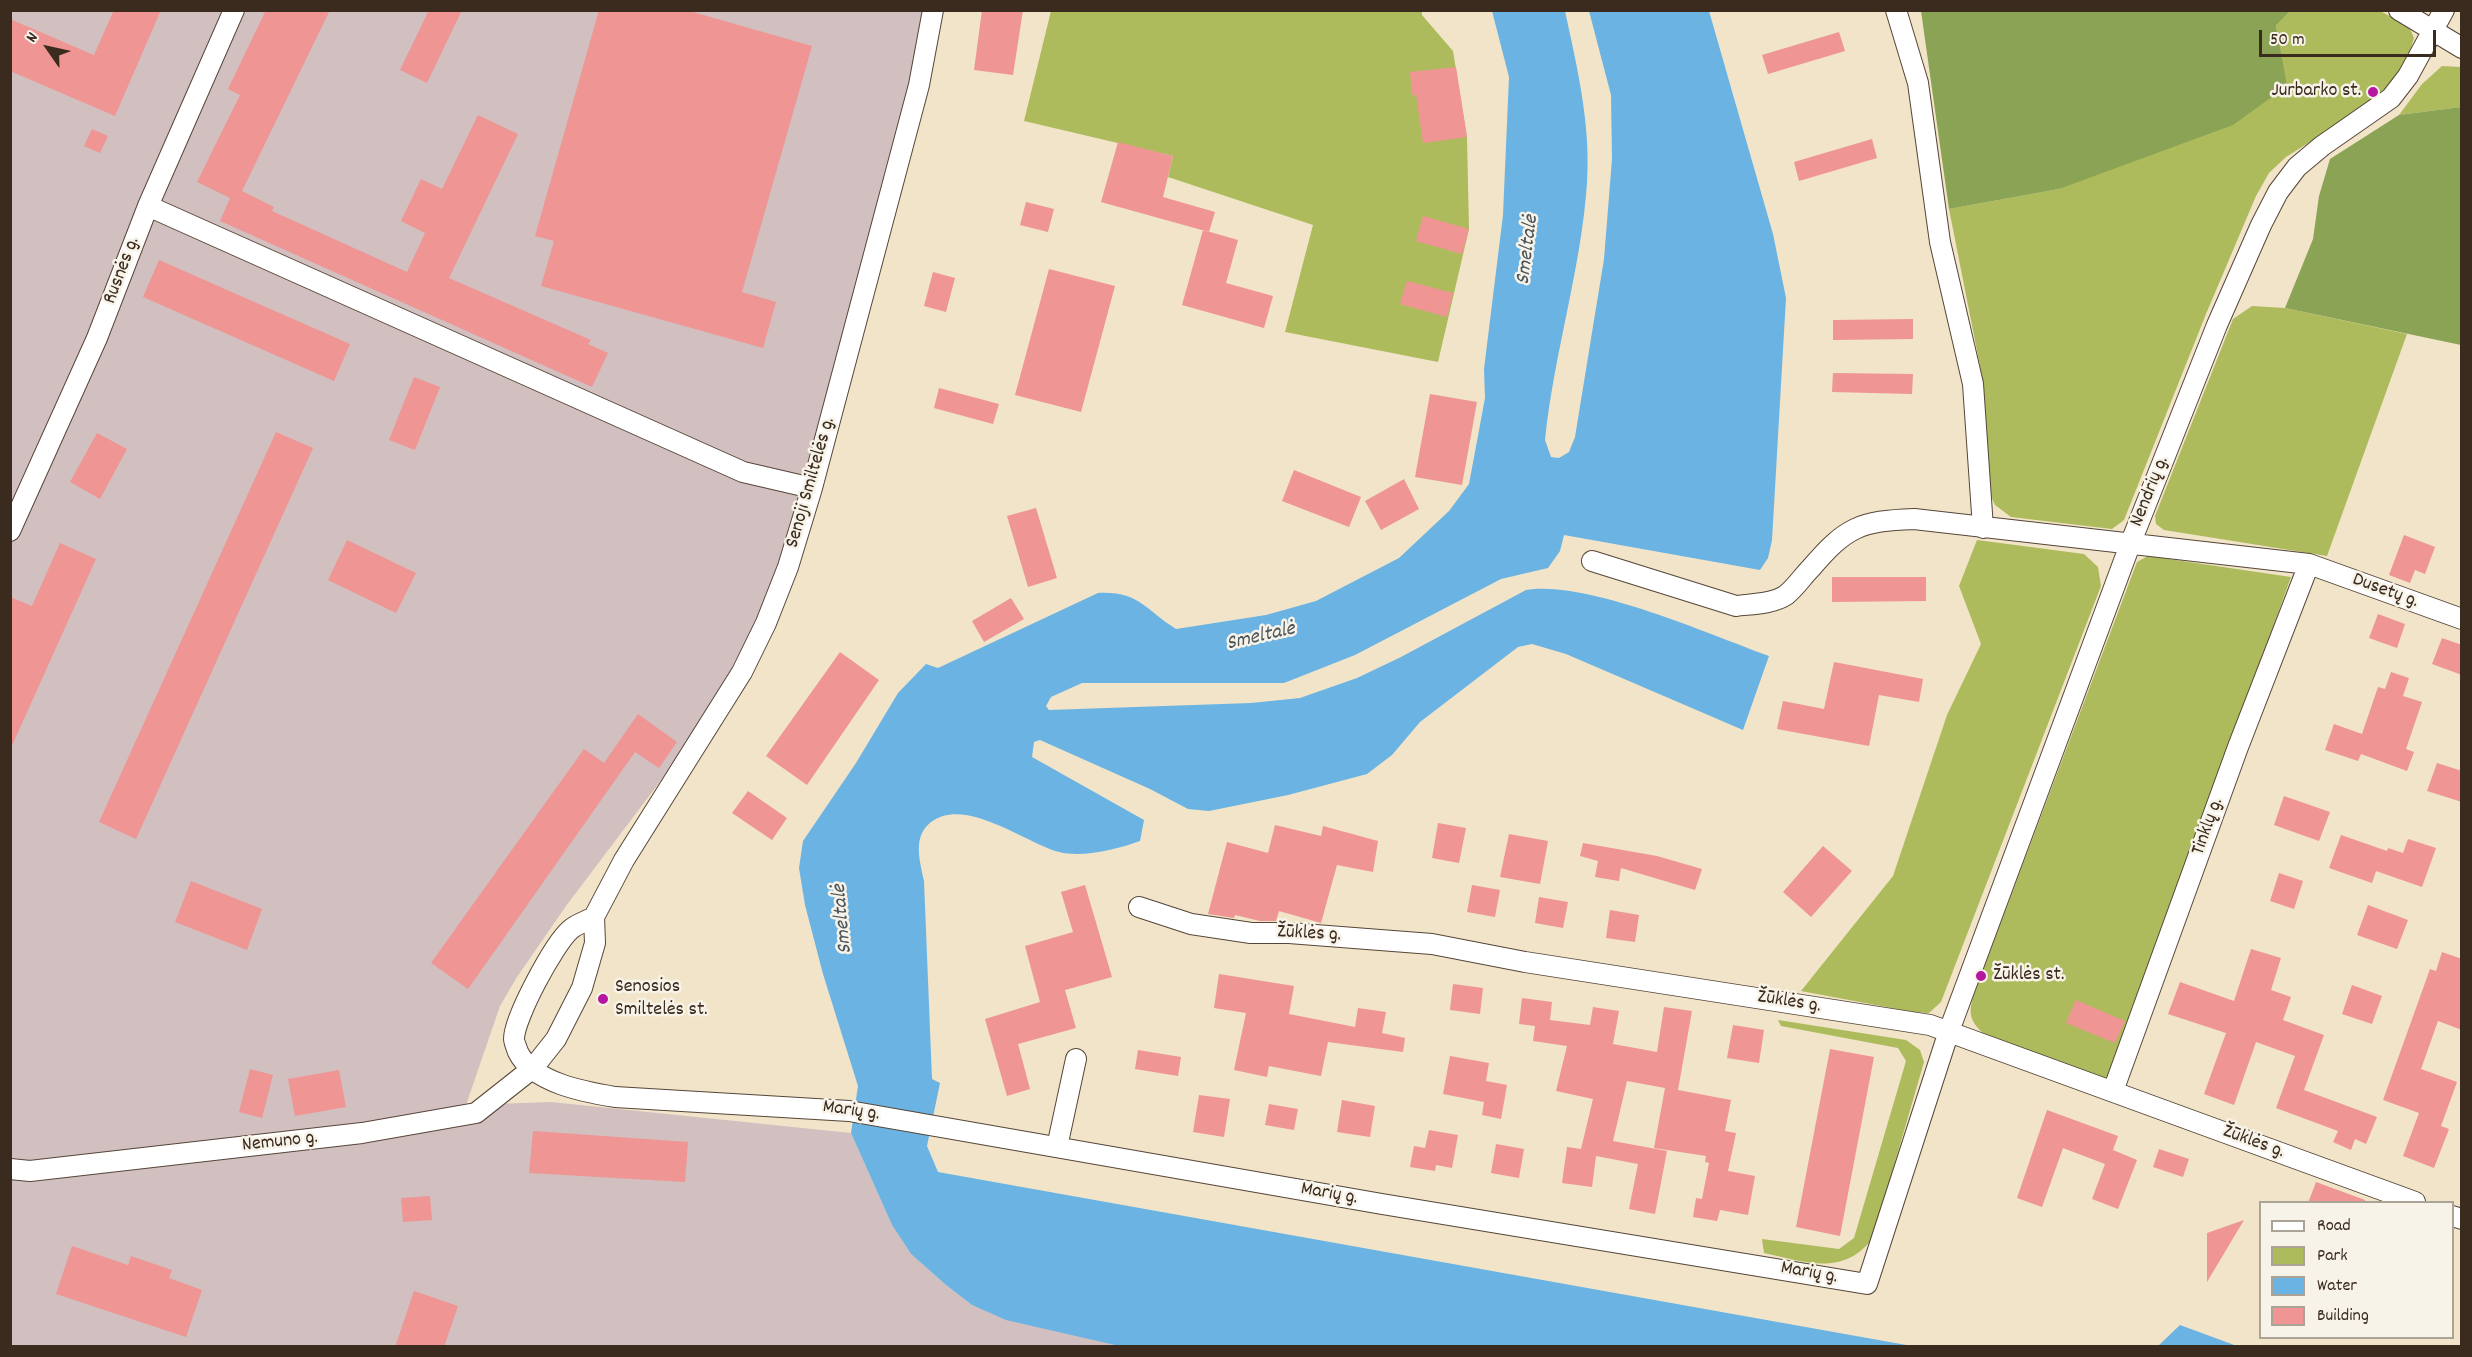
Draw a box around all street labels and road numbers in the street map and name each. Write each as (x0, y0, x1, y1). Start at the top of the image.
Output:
street label: Rusnės g. (99, 234, 147, 308)
street label: Senoji Smiltelės g. (782, 415, 842, 551)
street label: Nendrių g. (2126, 453, 2176, 531)
street label: Dusetų g. (2349, 569, 2421, 615)
street label: Tinklų g. (2188, 795, 2230, 859)
street label: Žūklės g. (1276, 921, 1342, 949)
street label: Žūklės g. (1755, 986, 1823, 1020)
street label: Marių g. (821, 1096, 881, 1128)
street label: Žūklės g. (2219, 1121, 2287, 1165)
street label: Nemuno g. (241, 1127, 319, 1159)
street label: Marių g. (1299, 1178, 1359, 1212)
street label: Marių g. (1779, 1257, 1839, 1291)

